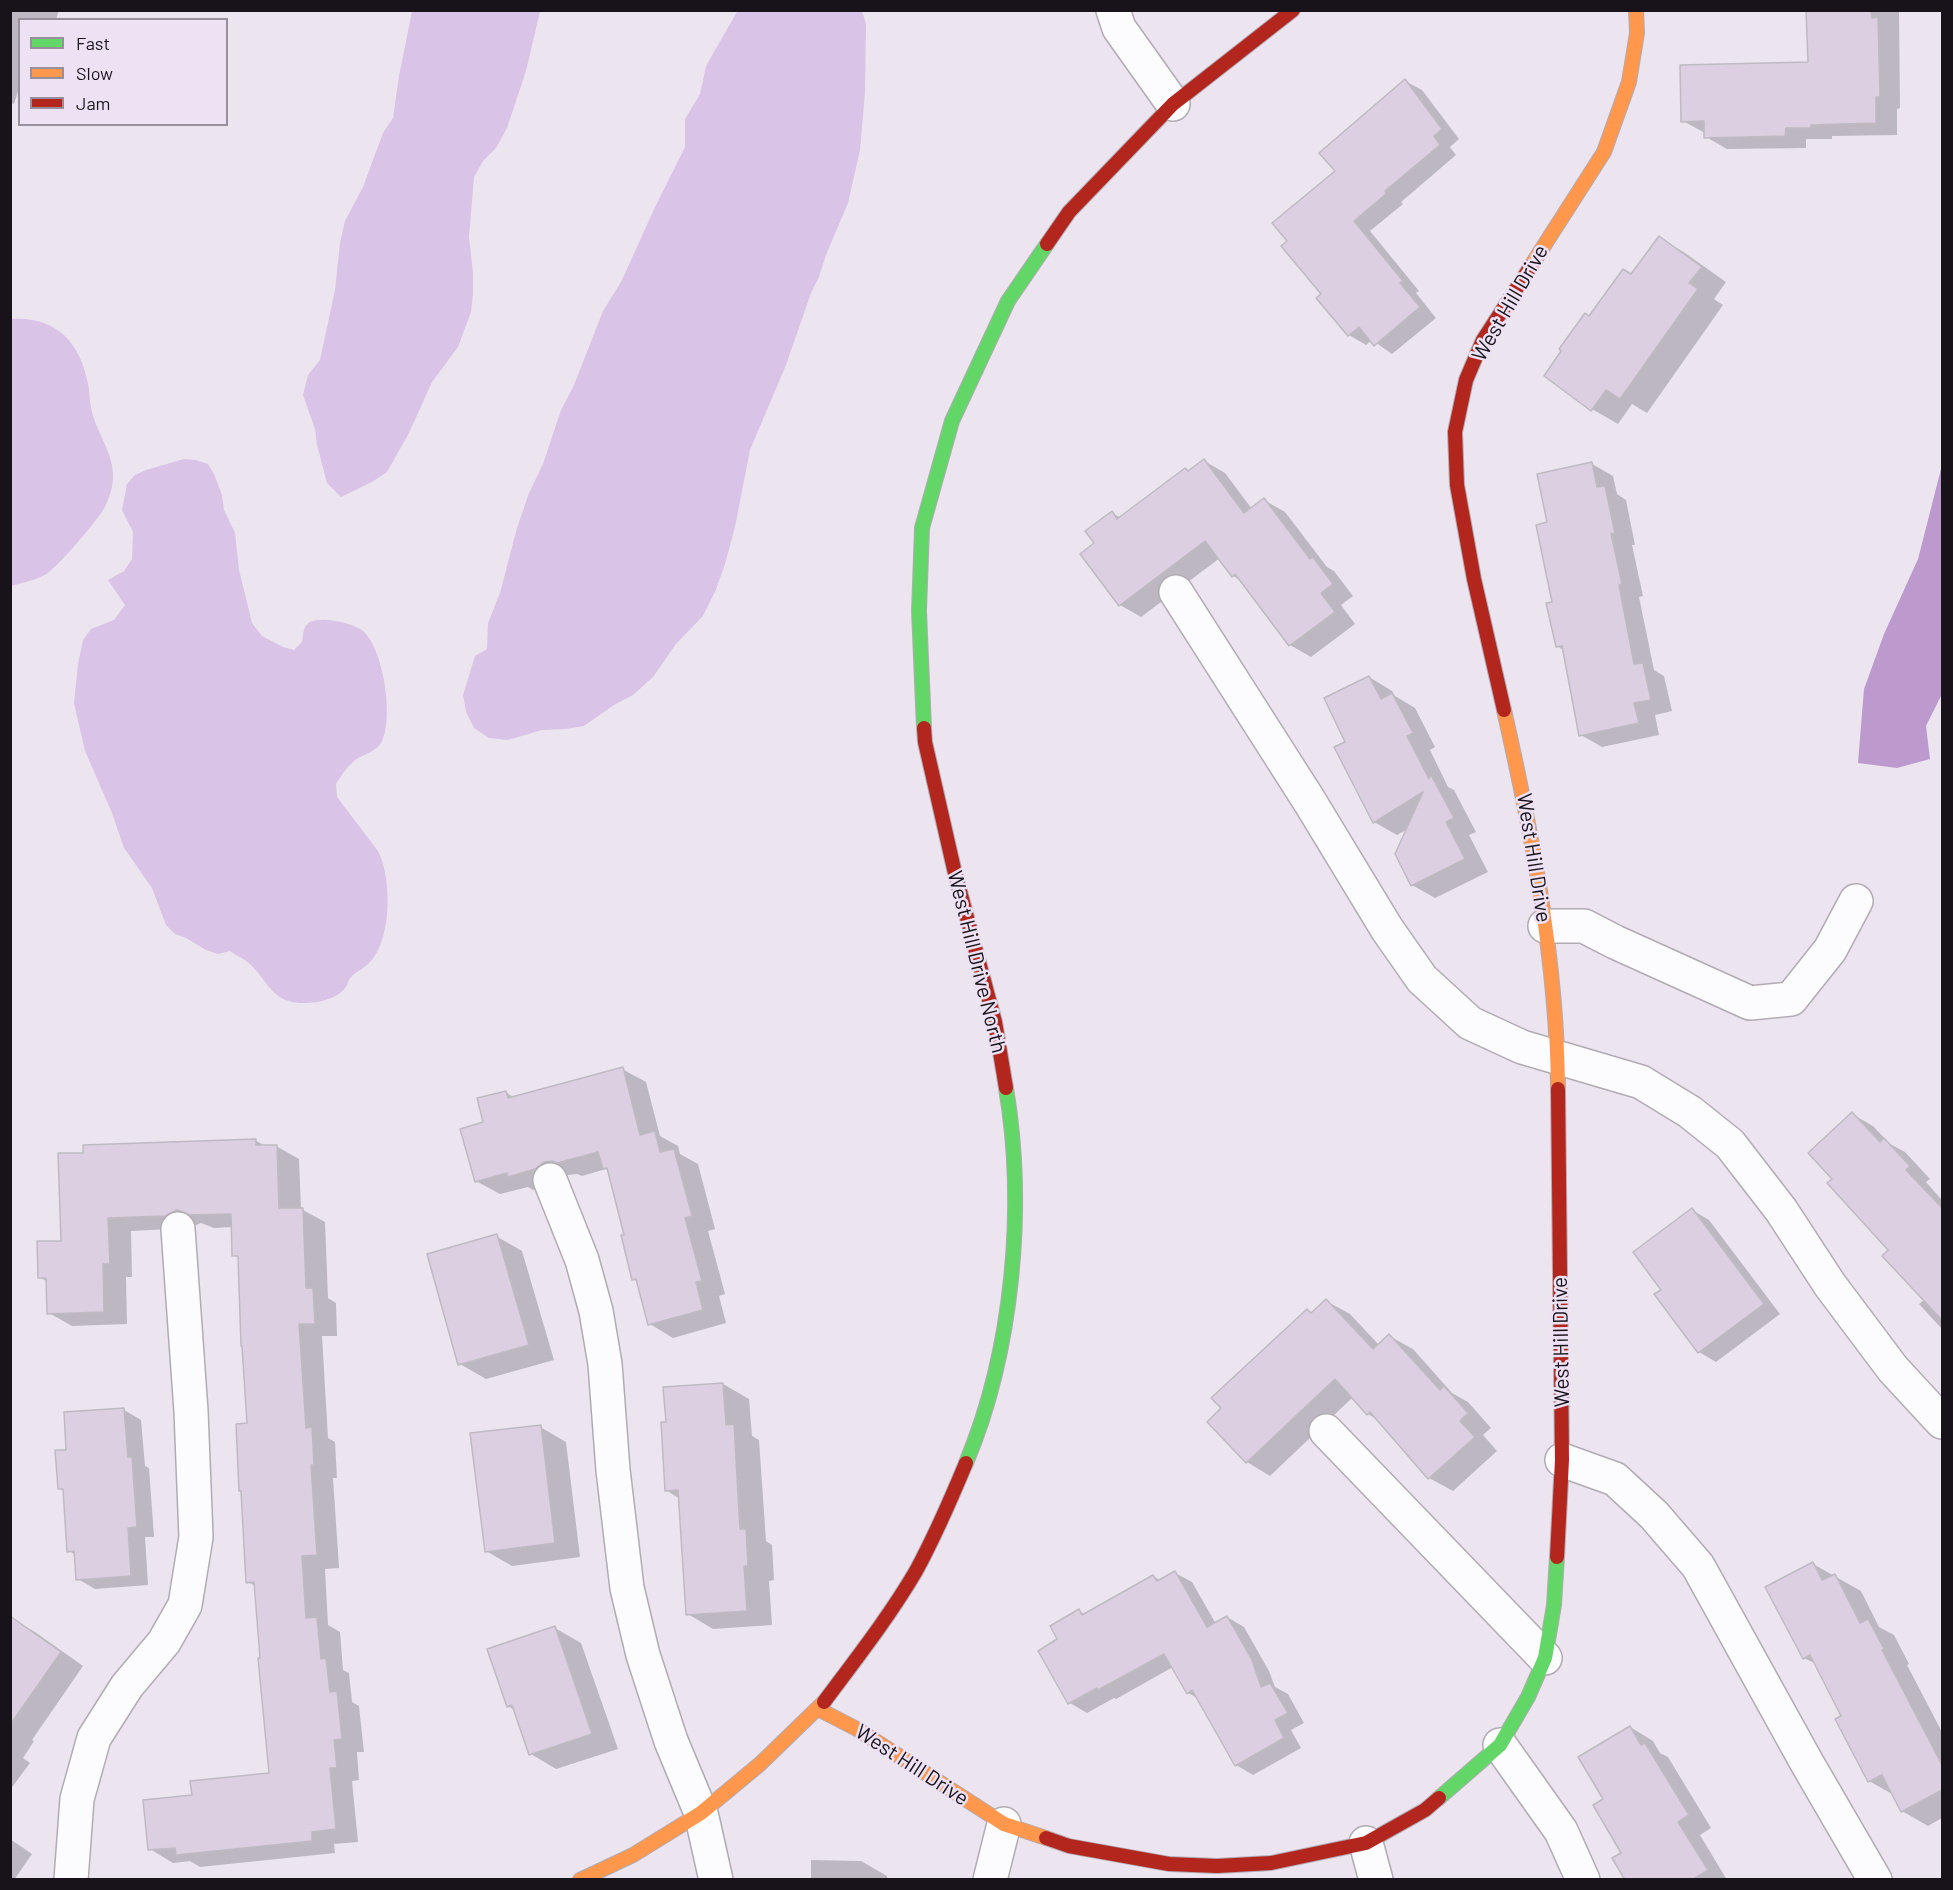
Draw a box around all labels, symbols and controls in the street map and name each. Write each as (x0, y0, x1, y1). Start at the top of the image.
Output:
legend (18, 18, 228, 126)
text: Fast (76, 32, 110, 54)
text: Slow (76, 62, 113, 84)
text: Jam (76, 92, 110, 114)
street label: West Hill Drive (1467, 240, 1553, 366)
street label: West Hill Drive (1511, 792, 1557, 924)
street label: West Hill Drive North (942, 868, 1012, 1056)
street label: West Hill Drive (1547, 1277, 1575, 1407)
street label: West Hill Drive (851, 1719, 973, 1811)

